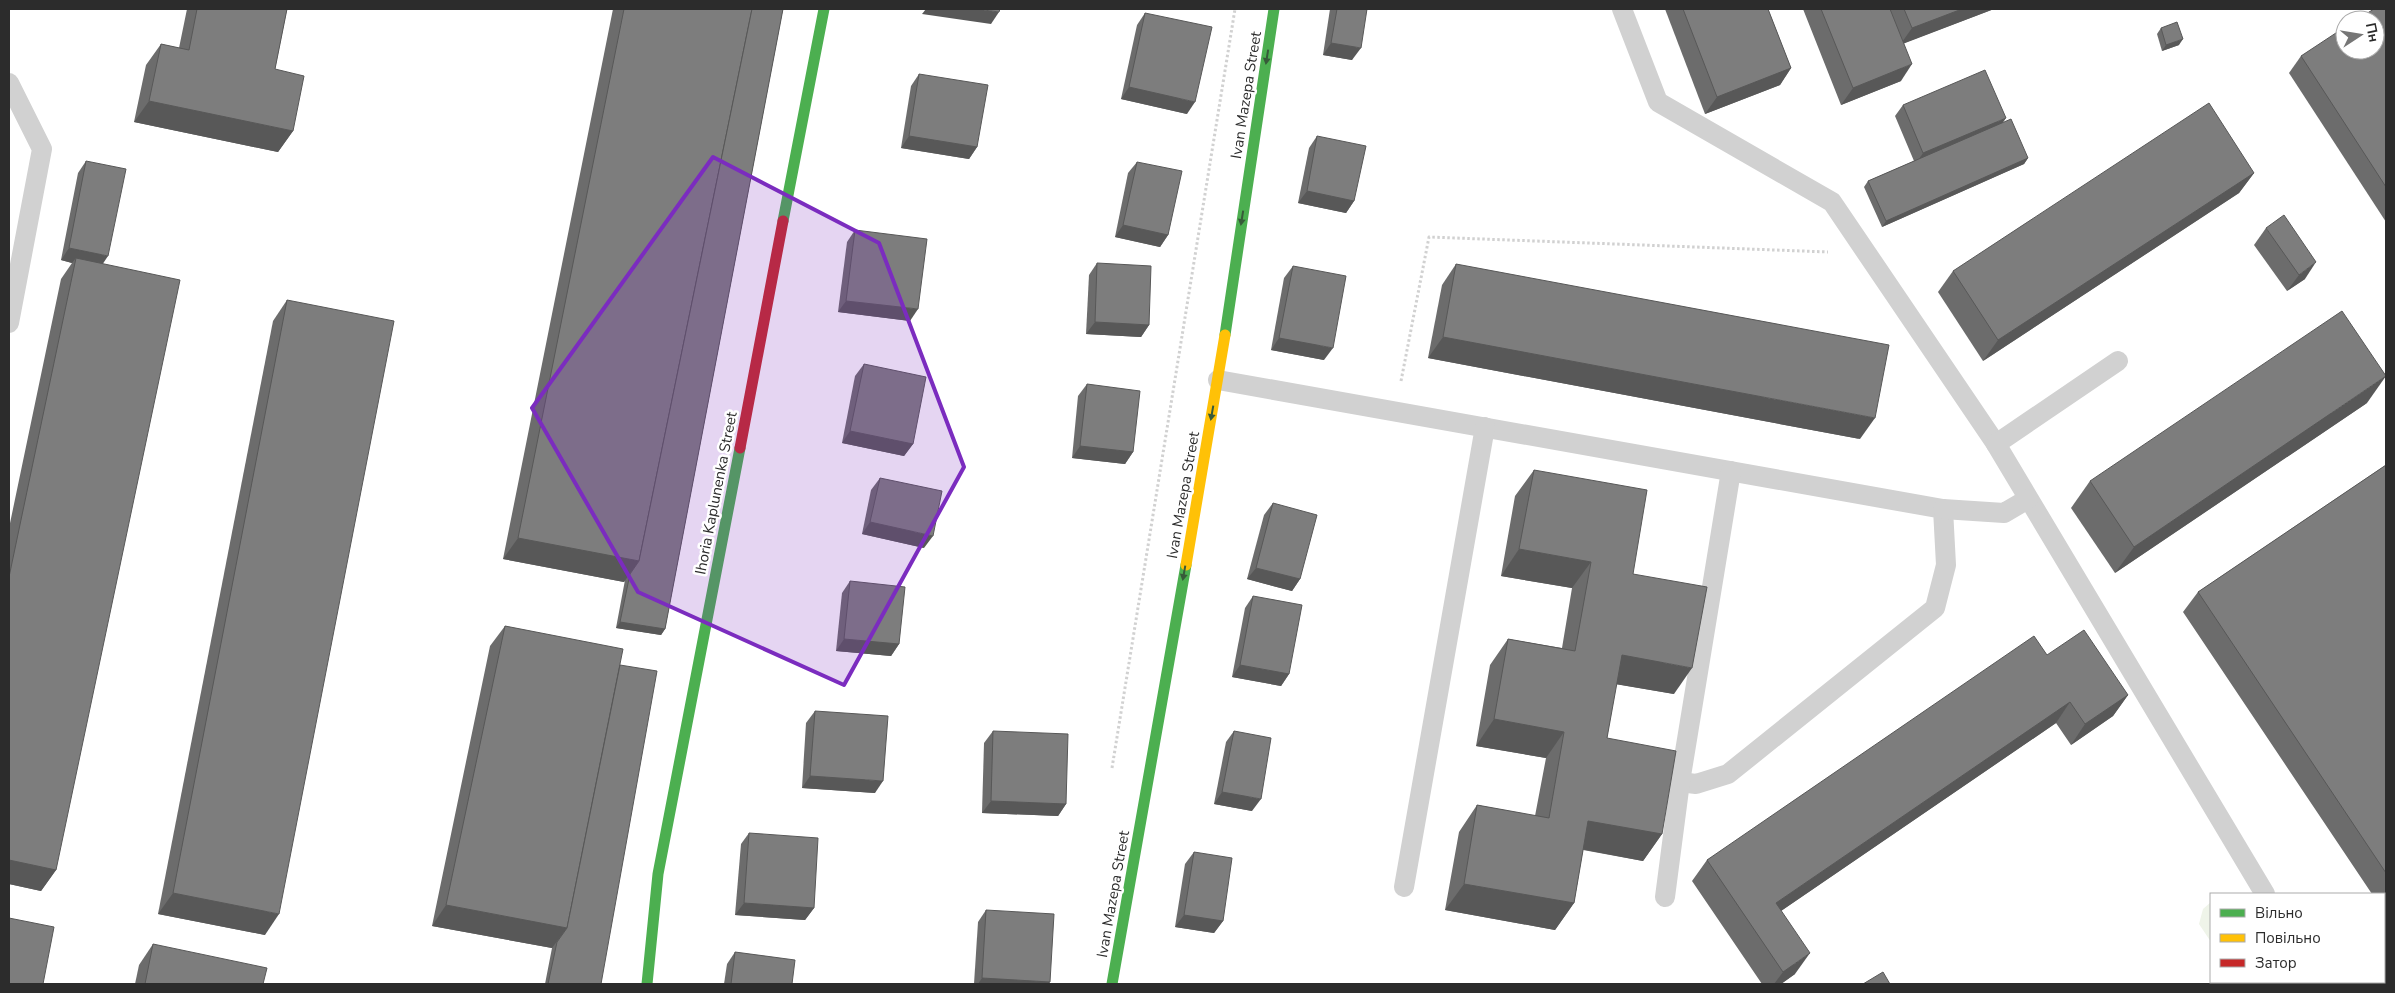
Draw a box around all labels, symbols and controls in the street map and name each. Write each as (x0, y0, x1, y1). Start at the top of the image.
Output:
north arrow (2335, 10, 2385, 60)
text: Пн (2361, 21, 2384, 44)
street label: Ivan Mazepa Street (1226, 29, 1266, 160)
one-way arrow (1262, 49, 1270, 65)
one-way arrow (1238, 210, 1246, 226)
one-way arrow (1208, 405, 1216, 421)
street label: Ihoria Kaplunenka Street (690, 409, 742, 576)
street label: Ivan Mazepa Street (1162, 429, 1204, 560)
one-way arrow (1180, 565, 1188, 581)
street label: Ivan Mazepa Street (1092, 828, 1134, 959)
legend (2210, 893, 2385, 983)
text: Вільно (2255, 903, 2303, 923)
text: Повільно (2255, 928, 2321, 948)
text: Затор (2255, 953, 2297, 973)

